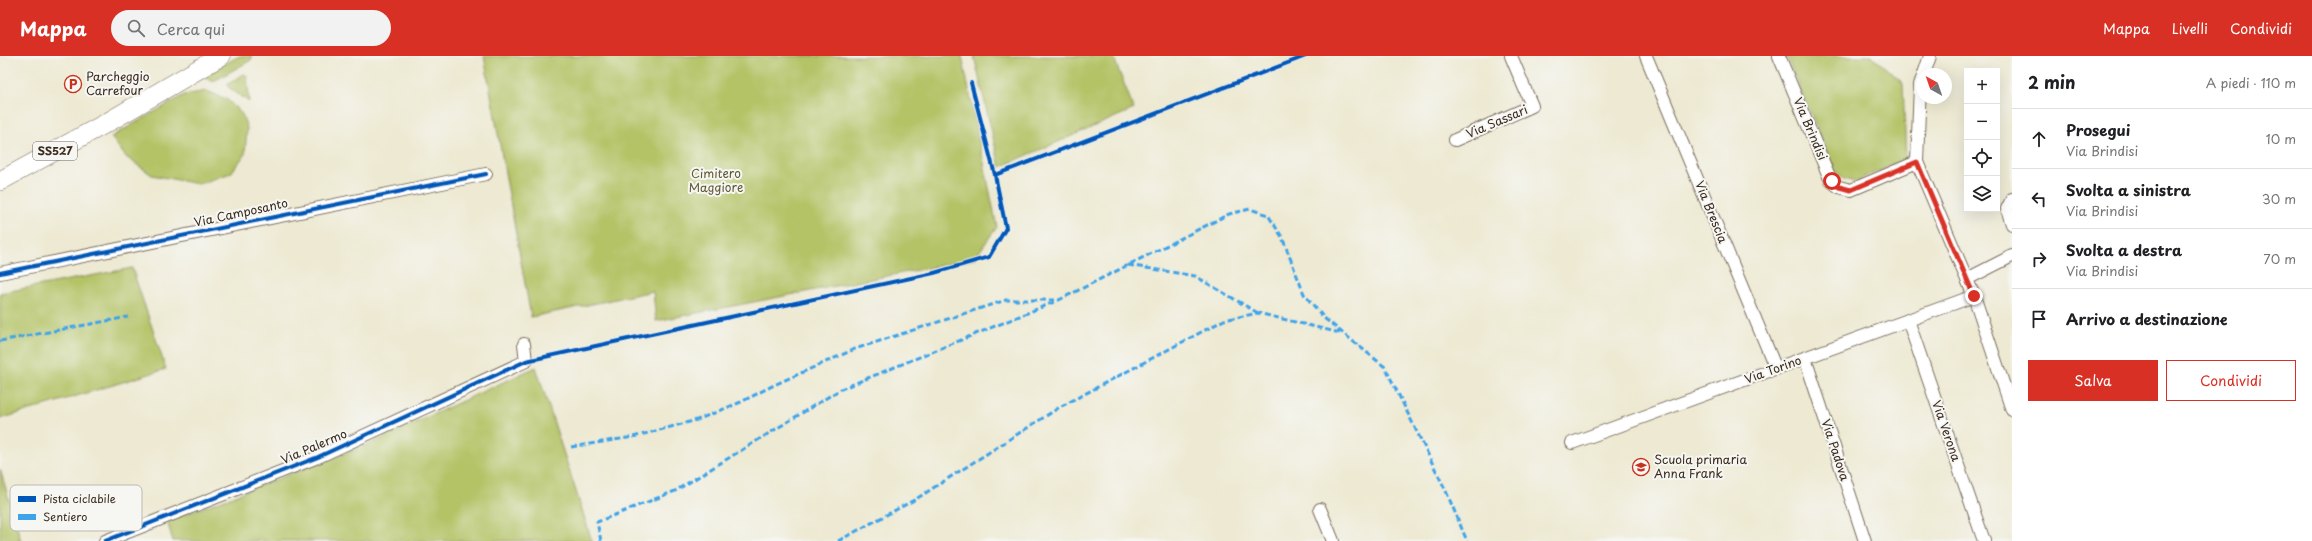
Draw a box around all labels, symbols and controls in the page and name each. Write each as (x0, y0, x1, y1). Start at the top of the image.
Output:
search box (111, 10, 391, 46)
text: Mappa (20, 14, 87, 42)
icon: search (125, 17, 147, 39)
text: Cerca qui (157, 17, 225, 40)
text: Mappa (2103, 18, 2150, 39)
text: Livelli (2172, 18, 2208, 39)
text: Condividi (2230, 18, 2292, 39)
place label: Parcheggio Carrefour (86, 67, 150, 99)
north arrow (1916, 68, 1952, 104)
map controls (1964, 68, 2000, 212)
button: + (1964, 68, 2000, 104)
text: 2 min (2028, 69, 2075, 95)
text: A piedi · 110 m (2206, 73, 2296, 92)
parking icon: Parcheggio Carrefour (63, 74, 83, 94)
street label: Via Brindisi (1790, 94, 1832, 163)
street label: Via Sassari (1463, 100, 1530, 142)
button: − (1964, 104, 2000, 140)
text: Prosegui (2066, 118, 2130, 141)
icon: ahead (2028, 128, 2050, 150)
text: 10 m (2266, 129, 2296, 148)
button: locate (1964, 140, 2000, 176)
text: Via Brindisi (2066, 141, 2138, 160)
road number: SS527 (33, 142, 77, 160)
park label: Cimitero Maggiore (689, 164, 743, 196)
route start (1823, 172, 1841, 190)
button: layers (1964, 176, 2000, 212)
street label: Via Brescia (1691, 178, 1733, 246)
text: Svolta a sinistra (2066, 178, 2191, 201)
icon: left (2028, 188, 2050, 210)
text: 30 m (2262, 189, 2296, 208)
street label: Via Camposanto (192, 193, 290, 231)
text: Via Brindisi (2066, 201, 2138, 220)
text: Svolta a destra (2066, 238, 2182, 261)
icon: right (2028, 248, 2050, 270)
text: 70 m (2263, 249, 2296, 268)
text: Via Brindisi (2066, 261, 2138, 280)
route end (1965, 287, 1983, 305)
text: Arrivo a destinazione (2066, 307, 2228, 330)
icon: arrive (2028, 308, 2050, 330)
street label: Via Torino (1742, 350, 1804, 388)
button: Salva (2028, 360, 2158, 401)
button: Condividi (2166, 360, 2296, 401)
street label: Via Verona (1928, 398, 1966, 464)
street label: Via Padova (1817, 416, 1855, 483)
street label: Via Palermo (278, 424, 350, 468)
place label: Scuola primaria Anna Frank (1654, 450, 1747, 482)
school or university icon: Scuola primaria Anna Frank (1631, 457, 1651, 477)
legend (10, 485, 142, 531)
text: Pista ciclabile (43, 490, 116, 507)
text: Sentiero (43, 508, 87, 525)

